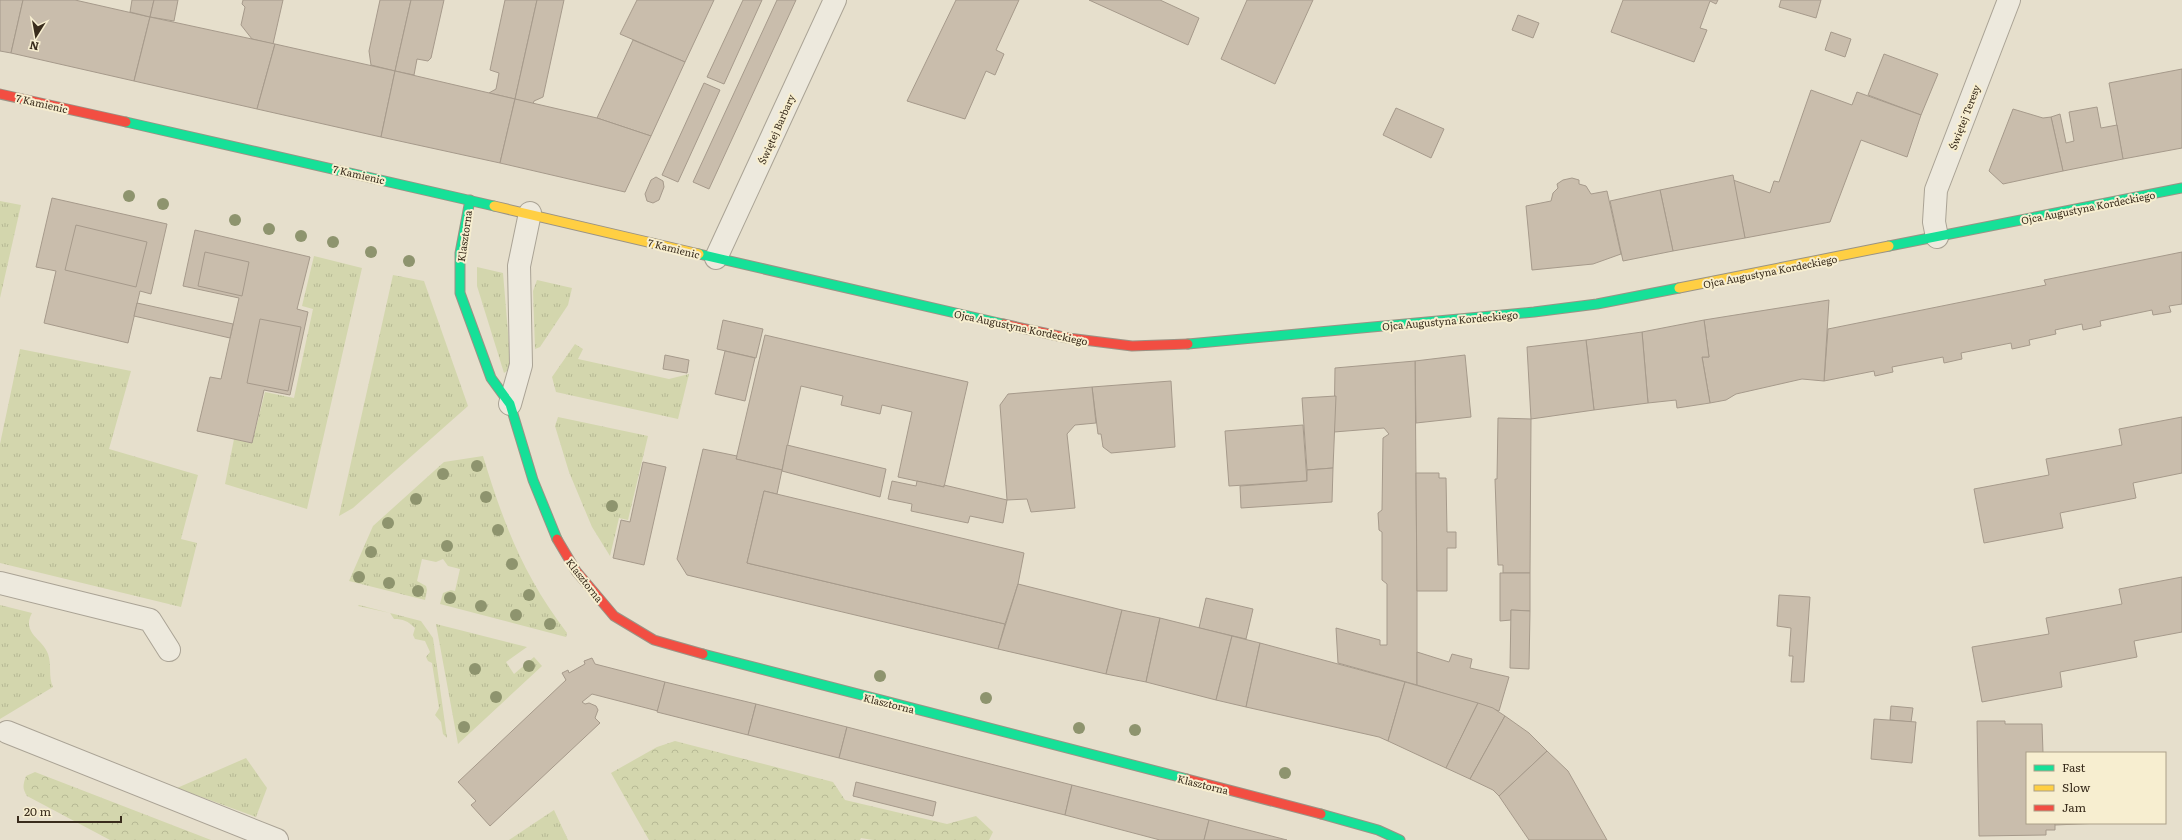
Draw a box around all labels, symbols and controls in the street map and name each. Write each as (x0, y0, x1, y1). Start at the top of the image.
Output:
north arrow (16, 16, 56, 56)
text: N (28, 38, 40, 56)
street label: Świętej Teresy (1945, 82, 1983, 152)
street label: 7 Kamienic (15, 90, 69, 116)
street label: Świętej Barbary (754, 91, 798, 166)
street label: 7 Kamienic (332, 161, 386, 187)
street label: Ojca Augustyna Kordeckiego (2020, 187, 2156, 227)
street label: Klasztorna (453, 209, 475, 263)
street label: 7 Kamienic (647, 234, 701, 262)
street label: Ojca Augustyna Kordeckiego (1702, 251, 1838, 291)
street label: Ojca Augustyna Kordeckiego (953, 306, 1089, 349)
street label: Ojca Augustyna Kordeckiego (1382, 307, 1519, 333)
street label: Klasztorna (563, 555, 607, 606)
street label: Klasztorna (862, 689, 917, 717)
legend (2026, 752, 2166, 824)
text: Fast (2062, 758, 2086, 776)
street label: Klasztorna (1176, 770, 1231, 798)
text: Slow (2062, 778, 2091, 796)
scale bar (18, 798, 121, 824)
text: Jam (2062, 798, 2087, 816)
text: 20 m (24, 802, 51, 820)

